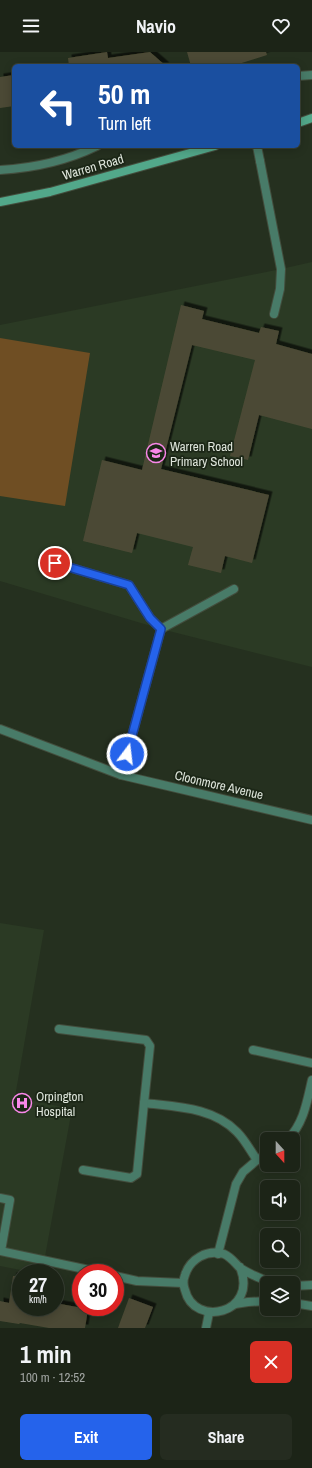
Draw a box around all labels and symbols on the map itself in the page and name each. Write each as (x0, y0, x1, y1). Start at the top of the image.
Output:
street label: Warren Road (60, 150, 126, 184)
place label: Warren Road Primary School (170, 438, 243, 470)
school or university icon: Warren Road Primary School (145, 442, 167, 464)
pin (38, 546, 72, 580)
position arrow (106, 733, 148, 775)
street label: Cloonmore Avenue (173, 767, 265, 803)
place label: Orpington Hospital (36, 1088, 83, 1120)
hospital icon: Orpington Hospital (11, 1092, 33, 1114)
north arrow (260, 1132, 300, 1172)
speed limit sign: 30 (72, 1264, 124, 1316)

